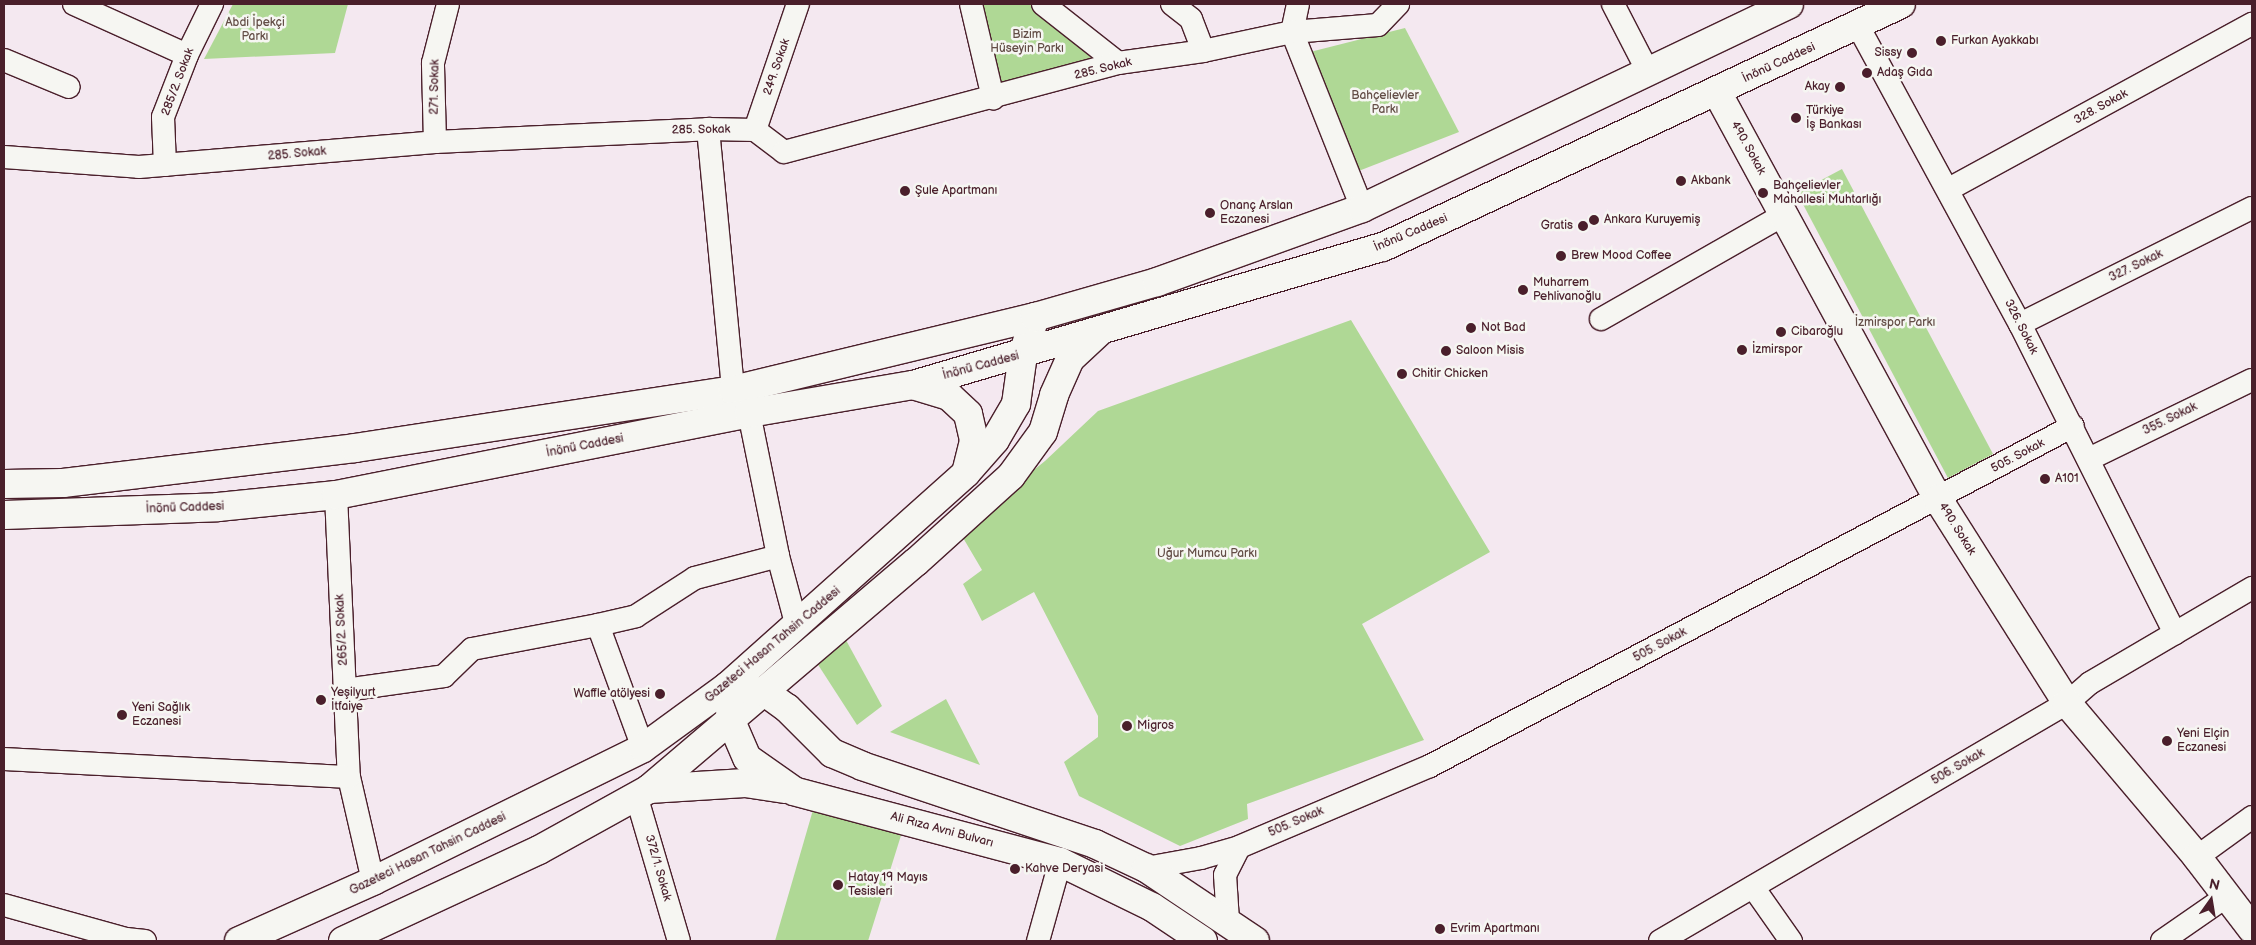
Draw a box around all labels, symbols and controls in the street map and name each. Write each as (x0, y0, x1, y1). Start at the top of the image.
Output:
park label: Abdi İpekçi Parkı (225, 16, 285, 44)
park label: Bizim Hüseyin Parkı (990, 28, 1064, 56)
place label: Furkan Ayakkabı (1951, 34, 2039, 48)
marker: Furkan Ayakkabı (1935, 35, 1947, 47)
street label: 249. Sokak (761, 37, 793, 97)
street label: İnönü Caddesi (1740, 40, 1818, 86)
street label: 285/2. Sokak (158, 46, 198, 118)
place label: Sissy (1875, 46, 1902, 60)
marker: Sissy (1906, 47, 1918, 59)
street label: 285. Sokak (1073, 55, 1133, 83)
street label: 271. Sokak (427, 59, 443, 115)
place label: Adaş Gıda (1877, 66, 1932, 80)
marker: Adaş Gıda (1861, 67, 1873, 79)
place label: Akay (1805, 80, 1830, 94)
marker: Akay (1834, 81, 1846, 93)
street label: 328. Sokak (2072, 86, 2130, 128)
park label: Bahçelievler Parkı (1351, 89, 1419, 117)
place label: Türkiye İş Bankası (1806, 104, 1862, 132)
marker: Türkiye İş Bankası (1790, 112, 1802, 124)
street label: 490. Sokak (1727, 119, 1769, 177)
street label: 285. Sokak (671, 122, 731, 138)
street label: 285. Sokak (267, 144, 327, 164)
place label: Akbank (1691, 174, 1730, 188)
marker: Akbank (1675, 175, 1687, 187)
place label: Bahçelievler Mahallesi Muhtarlığı (1773, 179, 1881, 207)
place label: Şule Apartmanı (915, 184, 997, 198)
marker: Şule Apartmanı (899, 185, 911, 197)
marker: Bahçelievler Mahallesi Muhtarlığı (1757, 187, 1769, 199)
place label: Onanç Arslan Eczanesi (1220, 199, 1293, 227)
marker: Onanç Arslan Eczanesi (1204, 207, 1216, 219)
street label: İnönü Caddesi (1372, 211, 1450, 255)
place label: Ankara Kuruyemiş (1604, 213, 1700, 227)
marker: Ankara Kuruyemiş (1588, 214, 1600, 226)
place label: Gratis (1541, 219, 1573, 233)
marker: Gratis (1577, 220, 1589, 232)
street label: 327. Sokak (2107, 247, 2165, 285)
place label: Brew Mood Coffee (1571, 249, 1671, 263)
marker: Brew Mood Coffee (1555, 250, 1567, 262)
place label: Muharrem Pehlivanoğlu (1533, 276, 1601, 304)
marker: Muharrem Pehlivanoğlu (1517, 284, 1529, 296)
street label: 326. Sokak (2001, 297, 2041, 357)
park label: İzmirspor Parkı (1855, 316, 1935, 330)
place label: Not Bad (1481, 321, 1526, 335)
marker: Not Bad (1465, 322, 1477, 334)
place label: Cibaroğlu (1791, 325, 1843, 339)
marker: Cibaroğlu (1775, 326, 1787, 338)
place label: İzmirspor (1752, 343, 1802, 357)
place label: Saloon Misis (1456, 344, 1524, 358)
marker: İzmirspor (1736, 344, 1748, 356)
marker: Saloon Misis (1440, 345, 1452, 357)
street label: İnönü Caddesi (941, 349, 1021, 383)
place label: Chitir Chicken (1412, 367, 1488, 381)
marker: Chitir Chicken (1396, 368, 1408, 380)
street label: 355. Sokak (2140, 400, 2200, 438)
street label: İnönü Caddesi (545, 431, 625, 461)
street label: 505. Sokak (1989, 436, 2047, 476)
place label: A101 (2055, 472, 2079, 486)
marker: A101 (2039, 473, 2051, 485)
street label: İnönü Caddesi (145, 499, 225, 517)
street label: 490. Sokak (1935, 500, 1979, 558)
park label: Uğur Mumcu Parkı (1157, 547, 1257, 561)
street label: Gazeteci Hasan Tahsin Caddesi (702, 584, 844, 706)
street label: 265/2. Sokak (333, 594, 351, 666)
street label: 505. Sokak (1631, 625, 1689, 665)
place label: Yeşilyurt İtfaiye (331, 686, 376, 714)
place label: Waffle atölyesi (573, 687, 650, 701)
marker: Waffle atölyesi (654, 688, 666, 700)
marker: Yeşilyurt İtfaiye (315, 694, 327, 706)
place label: Yeni Sağlık Eczanesi (132, 701, 190, 729)
marker: Yeni Sağlık Eczanesi (116, 709, 128, 721)
place label: Migros (1137, 719, 1174, 733)
marker: Migros (1121, 720, 1133, 732)
place label: Yeni Elçin Eczanesi (2177, 727, 2229, 755)
marker: Yeni Elçin Eczanesi (2161, 735, 2173, 747)
street label: 506. Sokak (1929, 746, 1987, 788)
street label: 505. Sokak (1266, 804, 1326, 840)
street label: Ali Rıza Avni Bulvarı (889, 809, 995, 851)
street label: Gazeteci Hasan Tahsin Caddesi (347, 810, 509, 898)
street label: 372/1. Sokak (642, 833, 674, 903)
place label: Kahve Deryasi (1025, 862, 1103, 876)
marker: Kahve Deryasi (1009, 863, 1021, 875)
place label: Hatay 19 Mayıs Tesisleri (848, 871, 929, 899)
north arrow (2186, 875, 2236, 925)
text: N (2207, 875, 2222, 894)
marker: Hatay 19 Mayıs Tesisleri (832, 879, 844, 891)
place label: Evrim Apartmanı (1450, 922, 1540, 936)
marker: Evrim Apartmanı (1434, 923, 1446, 935)

